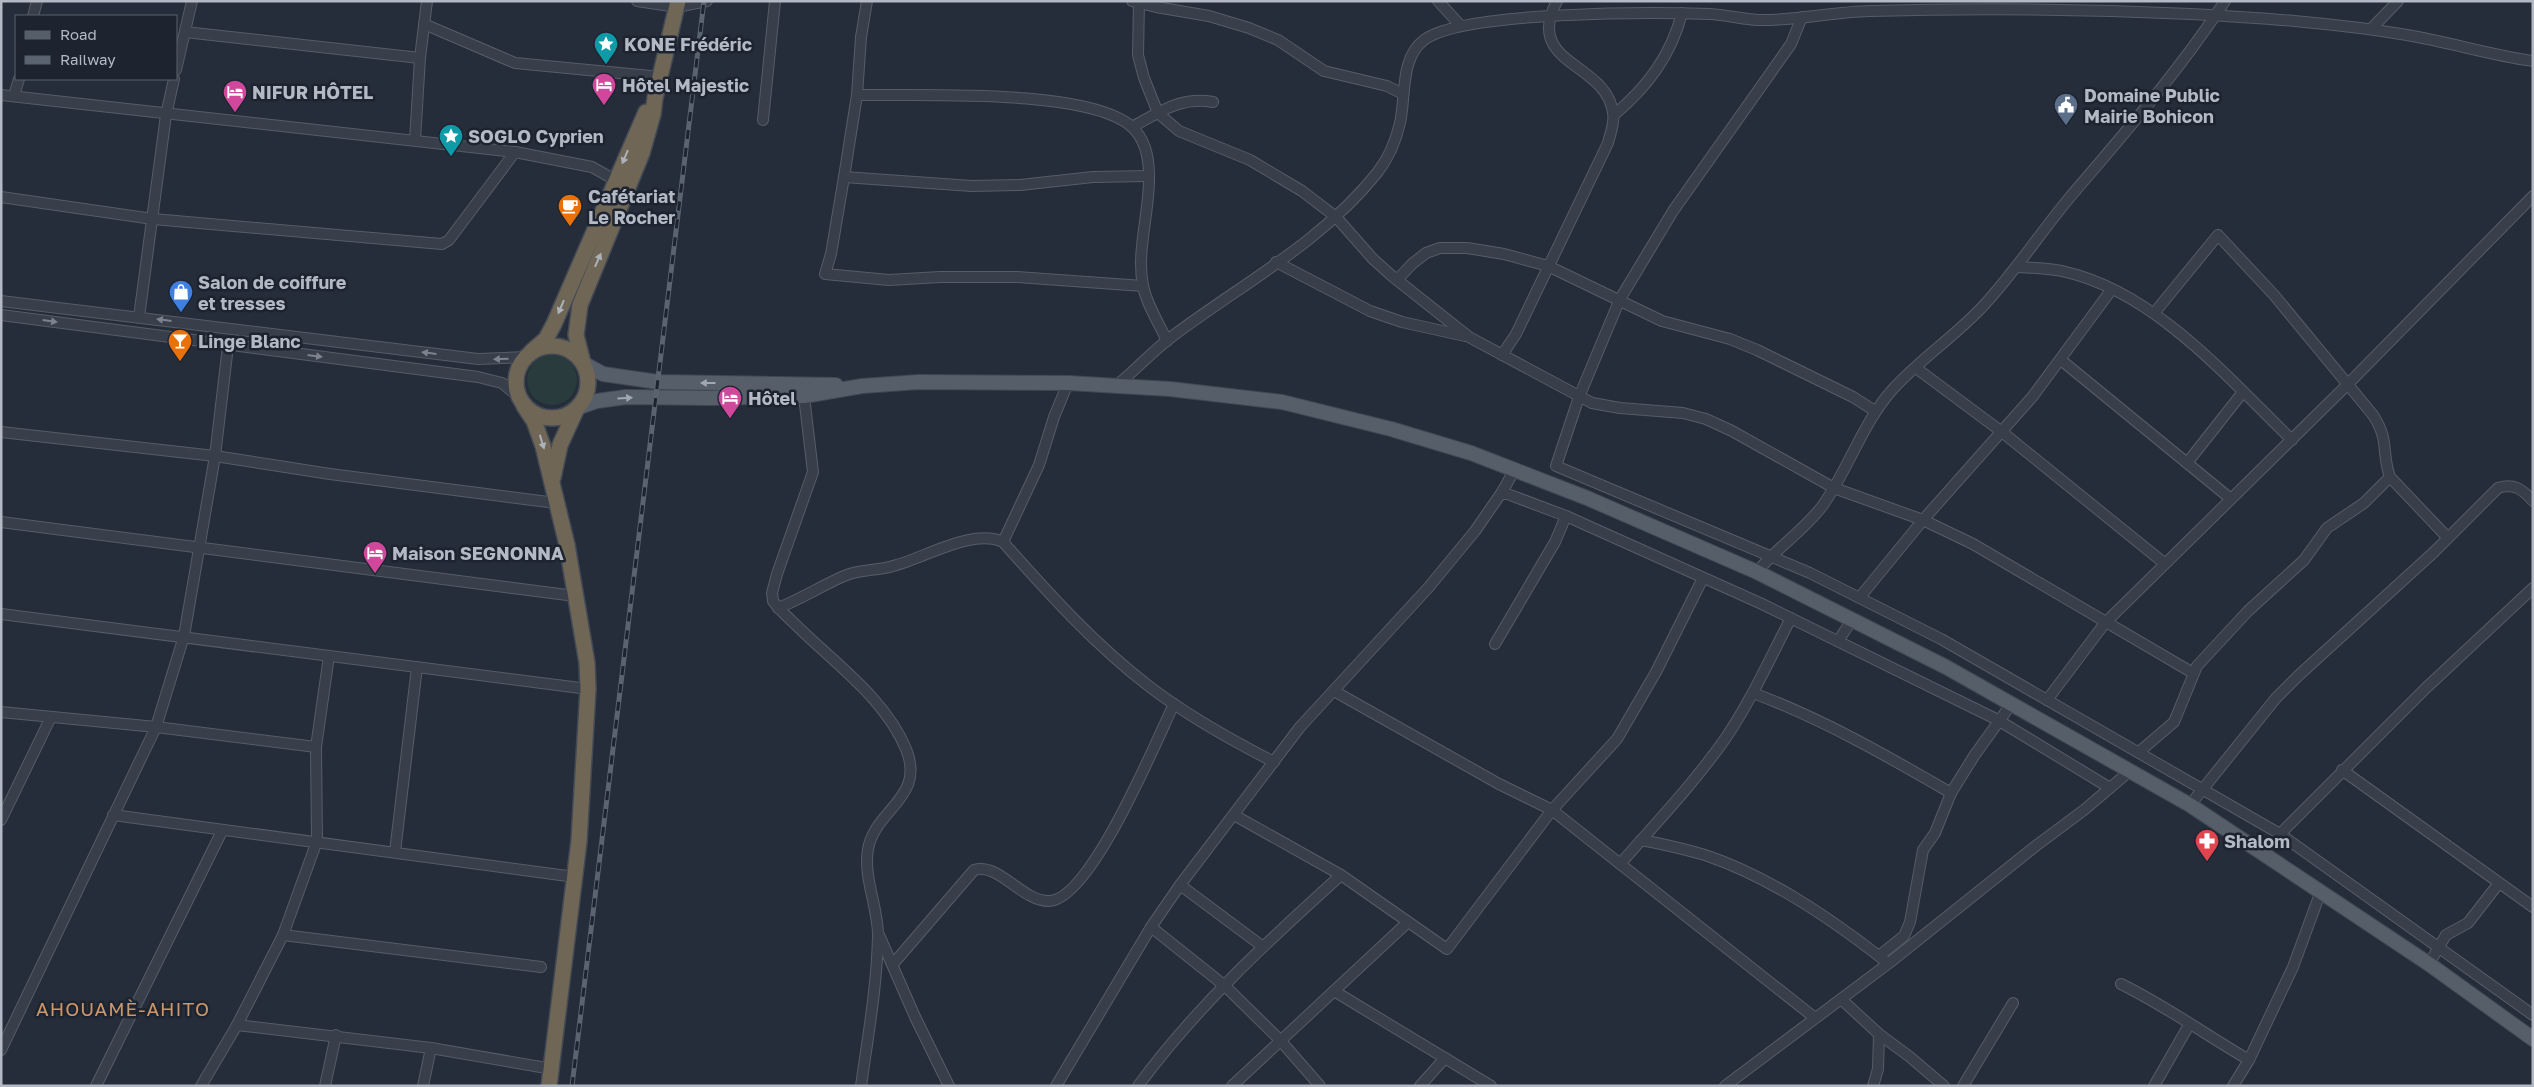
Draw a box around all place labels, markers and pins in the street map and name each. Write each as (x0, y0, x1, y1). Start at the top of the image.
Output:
place icon: KONE Frédéric (593, 31, 619, 65)
place label: KONE Frédéric (624, 33, 752, 55)
hotel icon: Hôtel Majestic (591, 72, 617, 106)
place label: Hôtel Majestic (622, 74, 749, 96)
hotel icon: NIFUR HÔTEL (222, 79, 248, 113)
place label: NIFUR HÔTEL (252, 81, 373, 103)
place label: Domaine Public Mairie Bohicon (2084, 84, 2220, 127)
public building icon: Domaine Public Mairie Bohicon (2053, 92, 2079, 126)
place icon: SOGLO Cyprien (438, 123, 464, 157)
place label: SOGLO Cyprien (468, 125, 604, 147)
place label: Cafétariat Le Rocher (588, 185, 675, 228)
cafe icon: Cafétariat Le Rocher (557, 193, 583, 227)
place label: Salon de coiffure et tresses (198, 271, 347, 314)
shop icon: Salon de coiffure et tresses (168, 279, 194, 313)
bar icon: Linge Blanc (167, 328, 193, 362)
place label: Linge Blanc (198, 330, 301, 352)
hotel icon: Hôtel (717, 385, 743, 419)
place label: Hôtel (748, 387, 796, 409)
hotel icon: Maison SEGNONNA (362, 540, 388, 574)
place label: Maison SEGNONNA (392, 542, 564, 564)
pharmacy icon: Shalom (2194, 828, 2220, 862)
place label: Shalom (2224, 830, 2290, 852)

